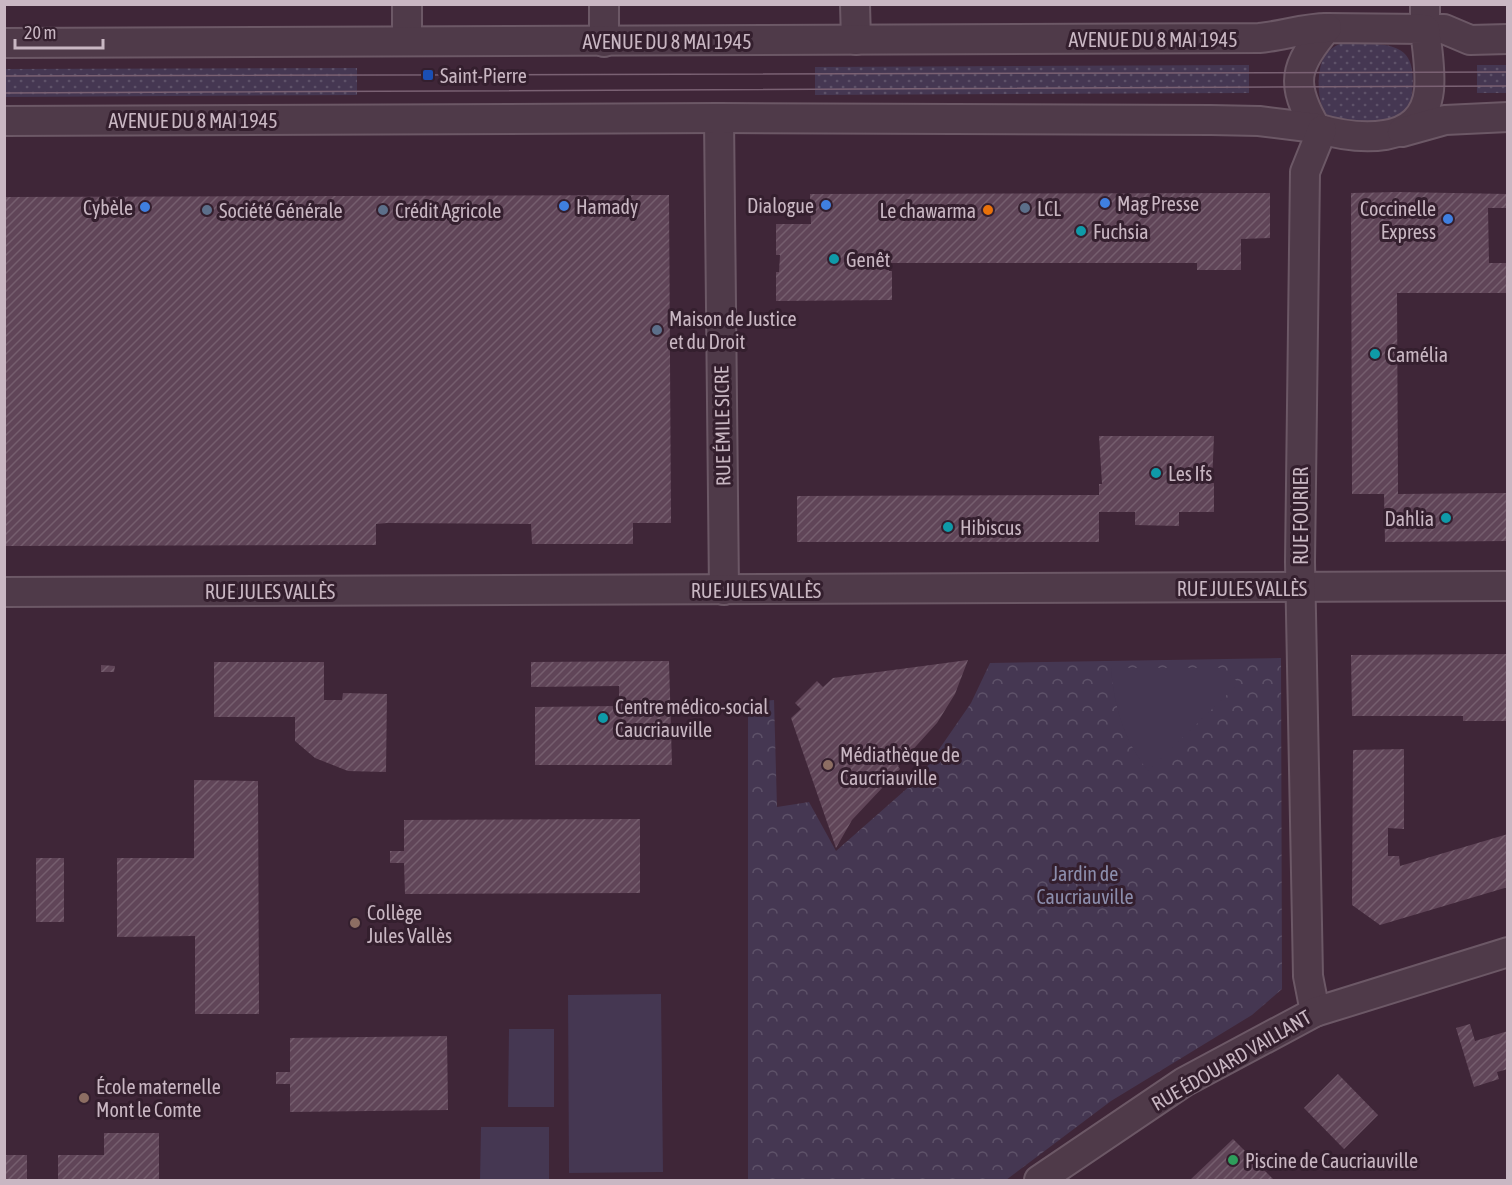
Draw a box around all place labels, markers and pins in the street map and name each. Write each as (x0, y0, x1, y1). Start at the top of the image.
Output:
place label: Saint-Pierre (440, 64, 527, 87)
marker: Saint-Pierre (421, 68, 435, 82)
place label: Mag Presse (1117, 192, 1199, 215)
place label: Dialogue (747, 194, 814, 217)
place label: Hamady (576, 195, 638, 218)
place label: Cybèle (83, 196, 133, 219)
marker: Mag Presse (1098, 196, 1112, 210)
place label: LCL (1037, 197, 1061, 220)
place label: Coccinelle Express (1360, 197, 1436, 243)
marker: Dialogue (819, 198, 833, 212)
place label: Société Générale (219, 199, 343, 222)
place label: Crédit Agricole (395, 199, 501, 222)
marker: Hamady (557, 199, 571, 213)
place label: Le chawarma (879, 199, 976, 222)
marker: Cybèle (138, 200, 152, 214)
marker: LCL (1018, 201, 1032, 215)
marker: Société Générale (200, 203, 214, 217)
marker: Crédit Agricole (376, 203, 390, 217)
marker: Le chawarma (981, 203, 995, 217)
marker: Coccinelle Express (1441, 212, 1455, 226)
place label: Fuchsia (1093, 220, 1149, 243)
marker: Fuchsia (1074, 224, 1088, 238)
place label: Genêt (846, 248, 890, 271)
marker: Genêt (827, 252, 841, 266)
place label: Maison de Justice et du Droit (669, 307, 796, 353)
marker: Maison de Justice et du Droit (650, 323, 664, 337)
place label: Camélia (1387, 343, 1448, 366)
marker: Camélia (1368, 347, 1382, 361)
place label: Les Ifs (1168, 462, 1212, 485)
marker: Les Ifs (1149, 466, 1163, 480)
place label: Dahlia (1385, 507, 1434, 530)
marker: Dahlia (1439, 511, 1453, 525)
place label: Hibiscus (960, 516, 1021, 539)
marker: Hibiscus (941, 520, 955, 534)
place label: Centre médico-social Caucriauville (615, 695, 769, 741)
marker: Centre médico-social Caucriauville (596, 711, 610, 725)
place label: Médiathèque de Caucriauville (840, 743, 960, 789)
marker: Médiathèque de Caucriauville (821, 758, 835, 772)
place label: Collège Jules Vallès (367, 901, 452, 947)
marker: Collège Jules Vallès (348, 916, 362, 930)
place label: École maternelle Mont le Comte (96, 1075, 221, 1121)
marker: École maternelle Mont le Comte (77, 1091, 91, 1105)
place label: Piscine de Caucriauville (1245, 1149, 1418, 1172)
marker: Piscine de Caucriauville (1226, 1153, 1240, 1167)

